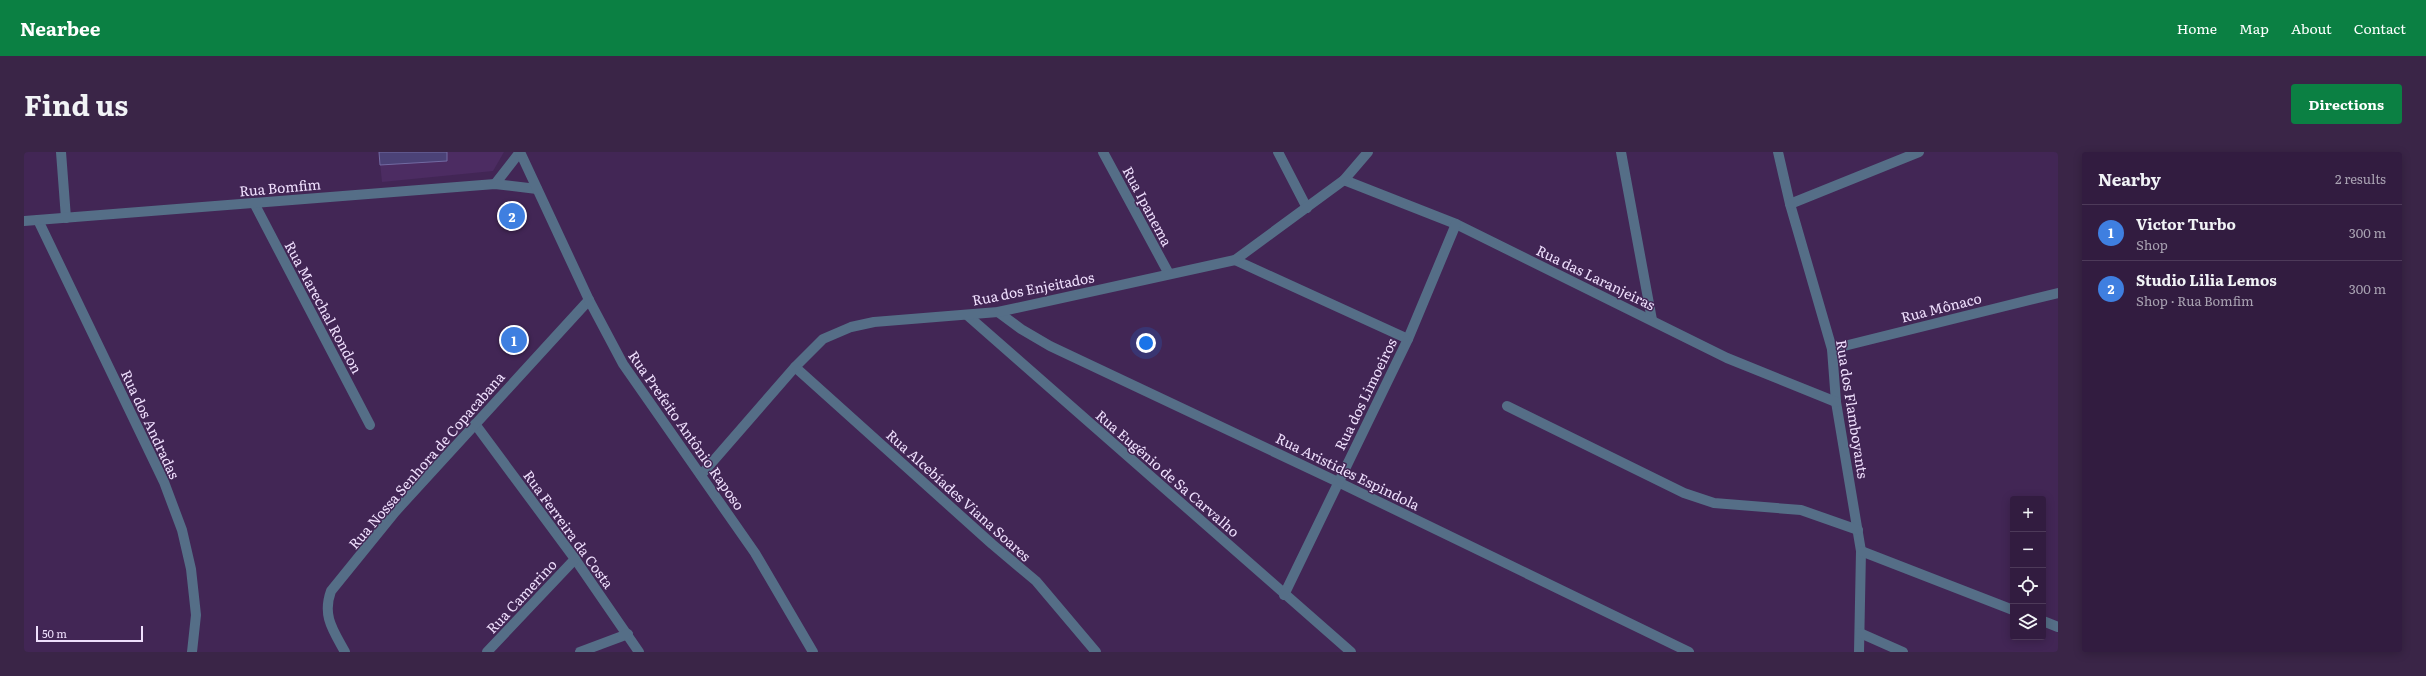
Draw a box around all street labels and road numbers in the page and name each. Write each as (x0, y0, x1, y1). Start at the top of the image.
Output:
street label: Rua Ipanema (1119, 162, 1178, 250)
street label: Rua Bomfim (238, 173, 322, 201)
street label: Rua Marechal Rondon (281, 237, 367, 377)
street label: Rua das Laranjeiras (1533, 240, 1659, 314)
street label: Rua dos Enjeitados (970, 266, 1096, 310)
street label: Rua Mônaco (1899, 287, 1983, 327)
street label: Rua dos Limoeiros (1329, 335, 1401, 453)
street label: Rua dos Flamboyants (1832, 338, 1874, 480)
street label: Rua Prefeito Antônio Raposo (624, 346, 750, 514)
street label: Rua dos Andradas (117, 366, 185, 482)
street label: Rua Nossa Senhora de Copacabana (343, 367, 509, 553)
street label: Rua Eugênio de Sa Carvalho (1092, 405, 1244, 541)
street label: Rua Alcebíades Viana Soares (882, 425, 1036, 565)
street label: Rua Aristides Espindola (1273, 427, 1424, 515)
street label: Rua Ferreira da Costa (519, 466, 619, 593)
street label: Rua Camerino (481, 554, 561, 638)

